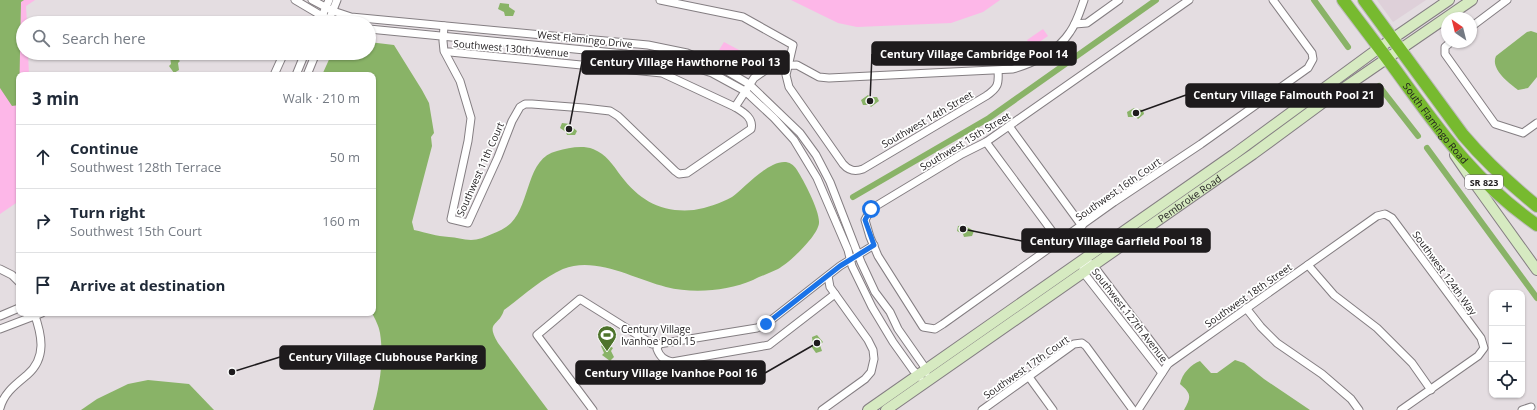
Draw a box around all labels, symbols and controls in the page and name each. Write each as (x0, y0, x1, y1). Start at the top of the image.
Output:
north arrow (1441, 12, 1477, 48)
search box (16, 16, 376, 60)
icon: search (30, 27, 52, 49)
street label: West Flamingo Drive (537, 27, 634, 51)
text: Search here (62, 28, 146, 48)
street label: Southwest 130th Avenue (453, 36, 570, 60)
callout: Century Village Cambridge Pool 14 (872, 42, 1076, 65)
text: Century Village Cambridge Pool 14 (880, 46, 1069, 61)
callout: Century Village Hawthorne Pool 13 (582, 51, 789, 74)
text: Century Village Hawthorne Pool 13 (590, 54, 780, 69)
street label: South Flamingo Road (1400, 80, 1472, 167)
callout: Century Village Falmouth Pool 21 (1186, 84, 1383, 107)
text: 3 min (32, 87, 79, 110)
street label: Southwest 14th Street (879, 87, 976, 151)
text: Century Village Falmouth Pool 21 (1193, 87, 1375, 102)
text: Walk · 210 m (283, 89, 360, 107)
street label: Southwest 15th Street (917, 108, 1013, 174)
street label: Southwest 11th Court (453, 119, 507, 218)
text: Continue (70, 138, 138, 158)
icon: ahead (32, 146, 54, 168)
text: 50 m (330, 148, 360, 166)
street label: Southwest 16th Court (1072, 154, 1164, 224)
text: Southwest 128th Terrace (70, 158, 221, 176)
street label: Pembroke Road (1155, 171, 1224, 225)
road number: SR 823 (1465, 175, 1503, 189)
route start (862, 200, 880, 218)
text: Turn right (70, 202, 145, 222)
icon: right (32, 210, 54, 232)
text: 160 m (322, 212, 360, 230)
text: Southwest 15th Court (70, 222, 202, 240)
street label: Southwest 124th Way (1410, 228, 1481, 319)
callout: Century Village Garfield Pool 18 (1022, 229, 1210, 252)
text: Century Village Garfield Pool 18 (1030, 233, 1202, 248)
street label: Southwest 18th Street (1202, 259, 1295, 330)
street label: Southwest 127th Avenue (1089, 265, 1171, 365)
icon: arrive (32, 274, 54, 296)
text: Arrive at destination (70, 275, 225, 295)
map controls (1489, 290, 1525, 398)
button: + (1489, 290, 1525, 326)
route end (757, 315, 775, 333)
place label: Century Village Ivanhoe Pool 15 (621, 322, 696, 348)
sports icon: Century Village Ivanhoe Pool 15 (596, 324, 618, 352)
button: − (1489, 326, 1525, 362)
street label: Southwest 17th Court (980, 332, 1072, 402)
callout: Century Village Clubhouse Parking (280, 346, 485, 369)
text: Century Village Clubhouse Parking (288, 349, 478, 364)
callout: Century Village Ivanhoe Pool 16 (576, 361, 765, 384)
button: locate (1489, 362, 1525, 398)
text: Century Village Ivanhoe Pool 16 (585, 365, 757, 380)

